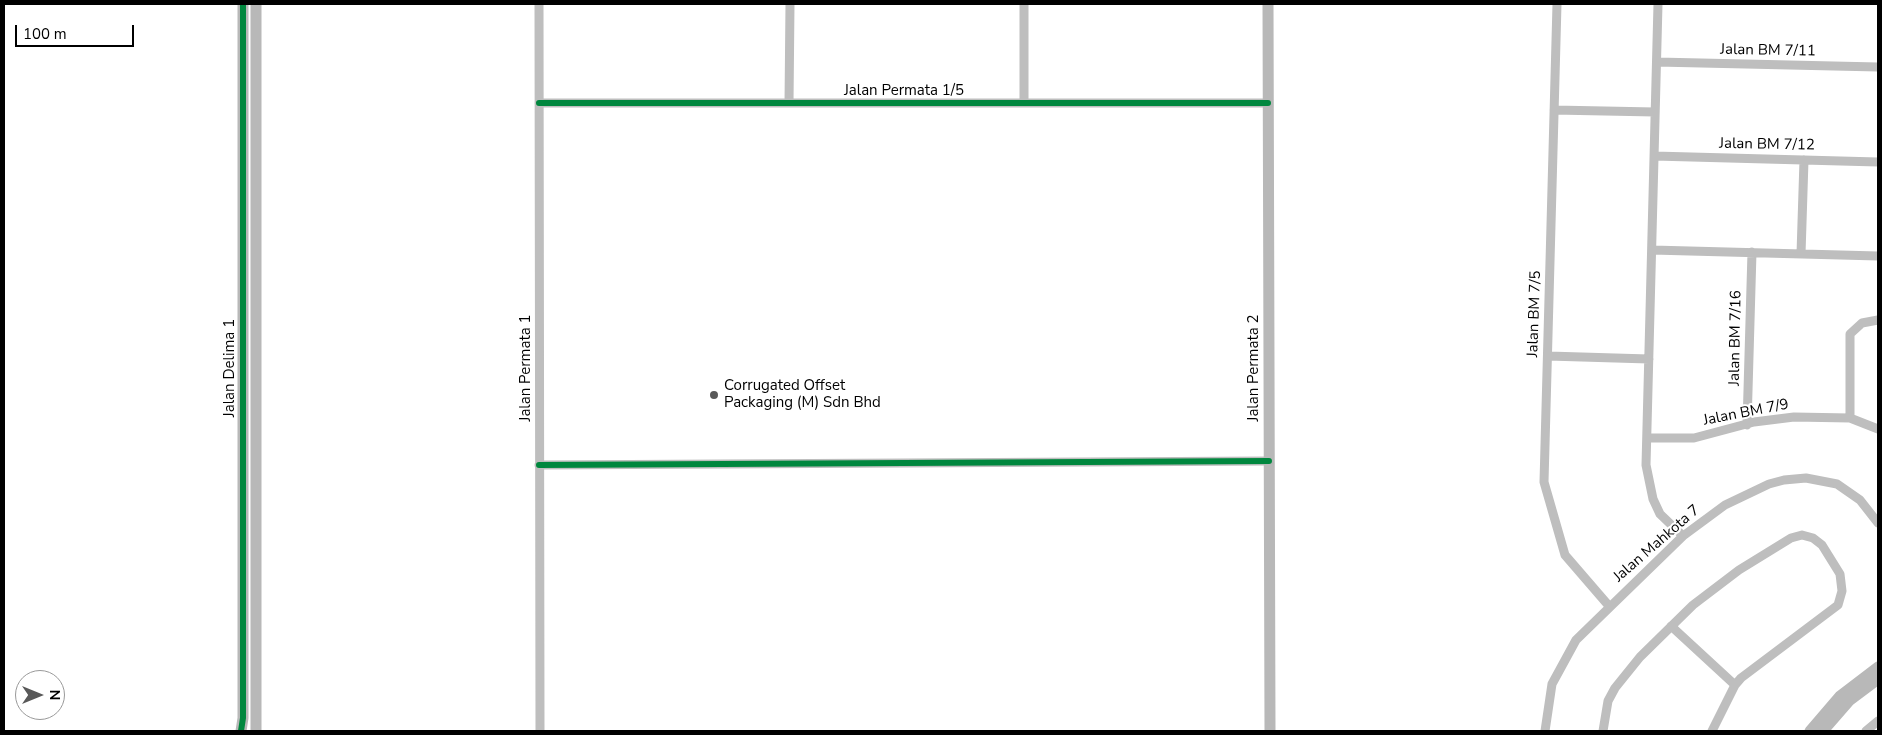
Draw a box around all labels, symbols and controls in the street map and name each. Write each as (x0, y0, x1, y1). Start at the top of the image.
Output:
scale bar (18, 15, 136, 47)
text: 100 m (23, 24, 67, 44)
street label: Jalan BM 7/11 (1720, 41, 1816, 61)
street label: Jalan Permata 1/5 (844, 82, 964, 100)
street label: Jalan BM 7/12 (1719, 135, 1815, 155)
street label: Jalan BM 7/5 (1524, 270, 1546, 358)
street label: Jalan BM 7/16 (1726, 290, 1746, 386)
street label: Jalan Permata 1 (517, 315, 535, 421)
street label: Jalan Permata 2 (1245, 315, 1263, 421)
street label: Jalan Delima 1 (221, 319, 239, 417)
place label: Corrugated Offset Packaging (M) Sdn Bhd (724, 377, 881, 412)
marker: Corrugated Offset Packaging (M) Sdn Bhd (708, 389, 720, 401)
street label: Jalan BM 7/9 (1702, 396, 1790, 430)
street label: Jalan Mahkota 7 (1610, 502, 1704, 586)
north arrow (15, 670, 65, 720)
text: N (45, 690, 64, 700)

